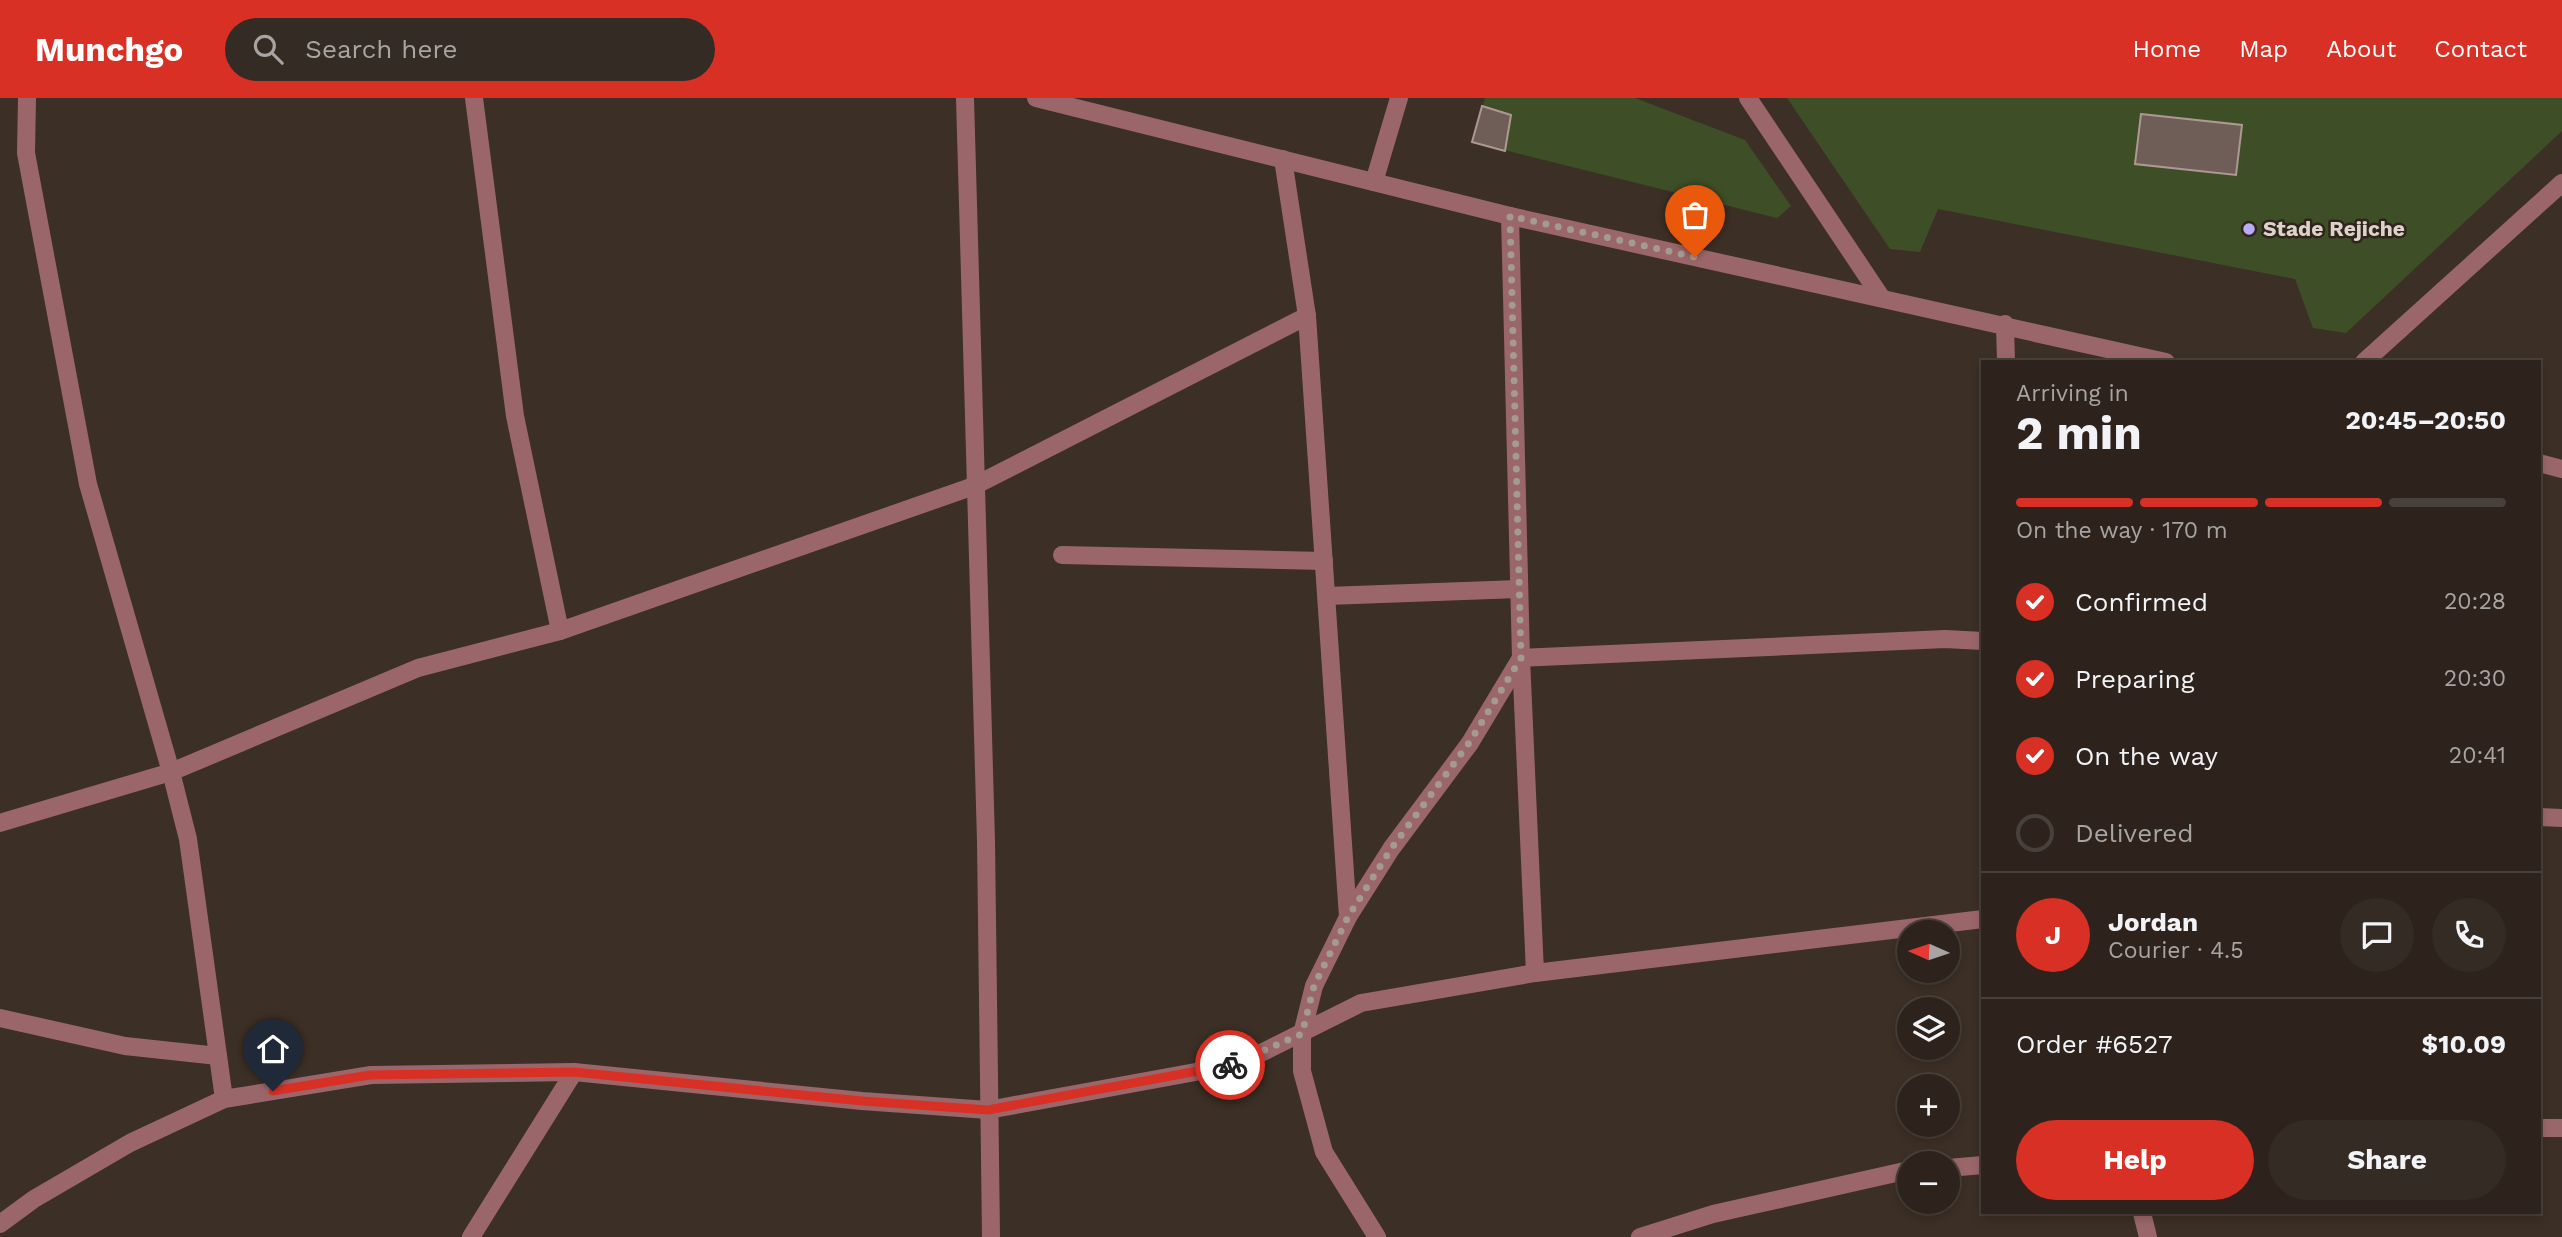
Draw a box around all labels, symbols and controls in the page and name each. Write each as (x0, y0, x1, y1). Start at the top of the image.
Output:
search box (225, 18, 715, 81)
text: Munchgo (35, 30, 183, 69)
icon: search (249, 30, 287, 68)
text: Search here (305, 34, 458, 64)
text: Home (2133, 35, 2201, 63)
text: Map (2239, 35, 2288, 63)
text: About (2326, 35, 2396, 63)
text: Contact (2434, 35, 2527, 63)
pin (1665, 185, 1725, 257)
icon: bag (1676, 196, 1714, 234)
place label: Stade Rejiche (2263, 216, 2405, 241)
marker: Stade Rejiche (2241, 221, 2257, 237)
text: Arriving in (2016, 380, 2129, 407)
text: 20:45–20:50 (2345, 405, 2506, 435)
text: 2 min (2016, 406, 2142, 460)
text: On the way · 170 m (2016, 517, 2228, 544)
icon: check (2016, 583, 2054, 621)
text: Confirmed (2075, 587, 2208, 617)
text: 20:28 (2444, 588, 2506, 615)
icon: check (2016, 660, 2054, 698)
text: Preparing (2075, 664, 2195, 694)
text: 20:30 (2444, 665, 2506, 692)
icon: check (2016, 737, 2054, 775)
text: On the way (2075, 741, 2218, 771)
text: 20:41 (2449, 742, 2506, 769)
text: Delivered (2075, 818, 2194, 848)
button: chat (2340, 898, 2414, 972)
button: phone (2432, 898, 2506, 972)
text: Jordan (2108, 907, 2198, 937)
north arrow (1897, 920, 1960, 984)
map controls (1897, 920, 1960, 1214)
text: J (2045, 920, 2061, 950)
text: Courier · 4.5 (2108, 937, 2244, 964)
button: layers (1897, 997, 1960, 1060)
pin (243, 1019, 303, 1091)
text: Order #6527 (2016, 1029, 2172, 1059)
text: $10.09 (2422, 1029, 2506, 1059)
icon: home (254, 1030, 292, 1068)
courier (1195, 1030, 1265, 1100)
icon: bike (1211, 1046, 1249, 1084)
button: + (1897, 1074, 1960, 1137)
button: Help (2016, 1120, 2254, 1200)
button: Share (2268, 1120, 2506, 1200)
button: − (1897, 1151, 1960, 1214)

